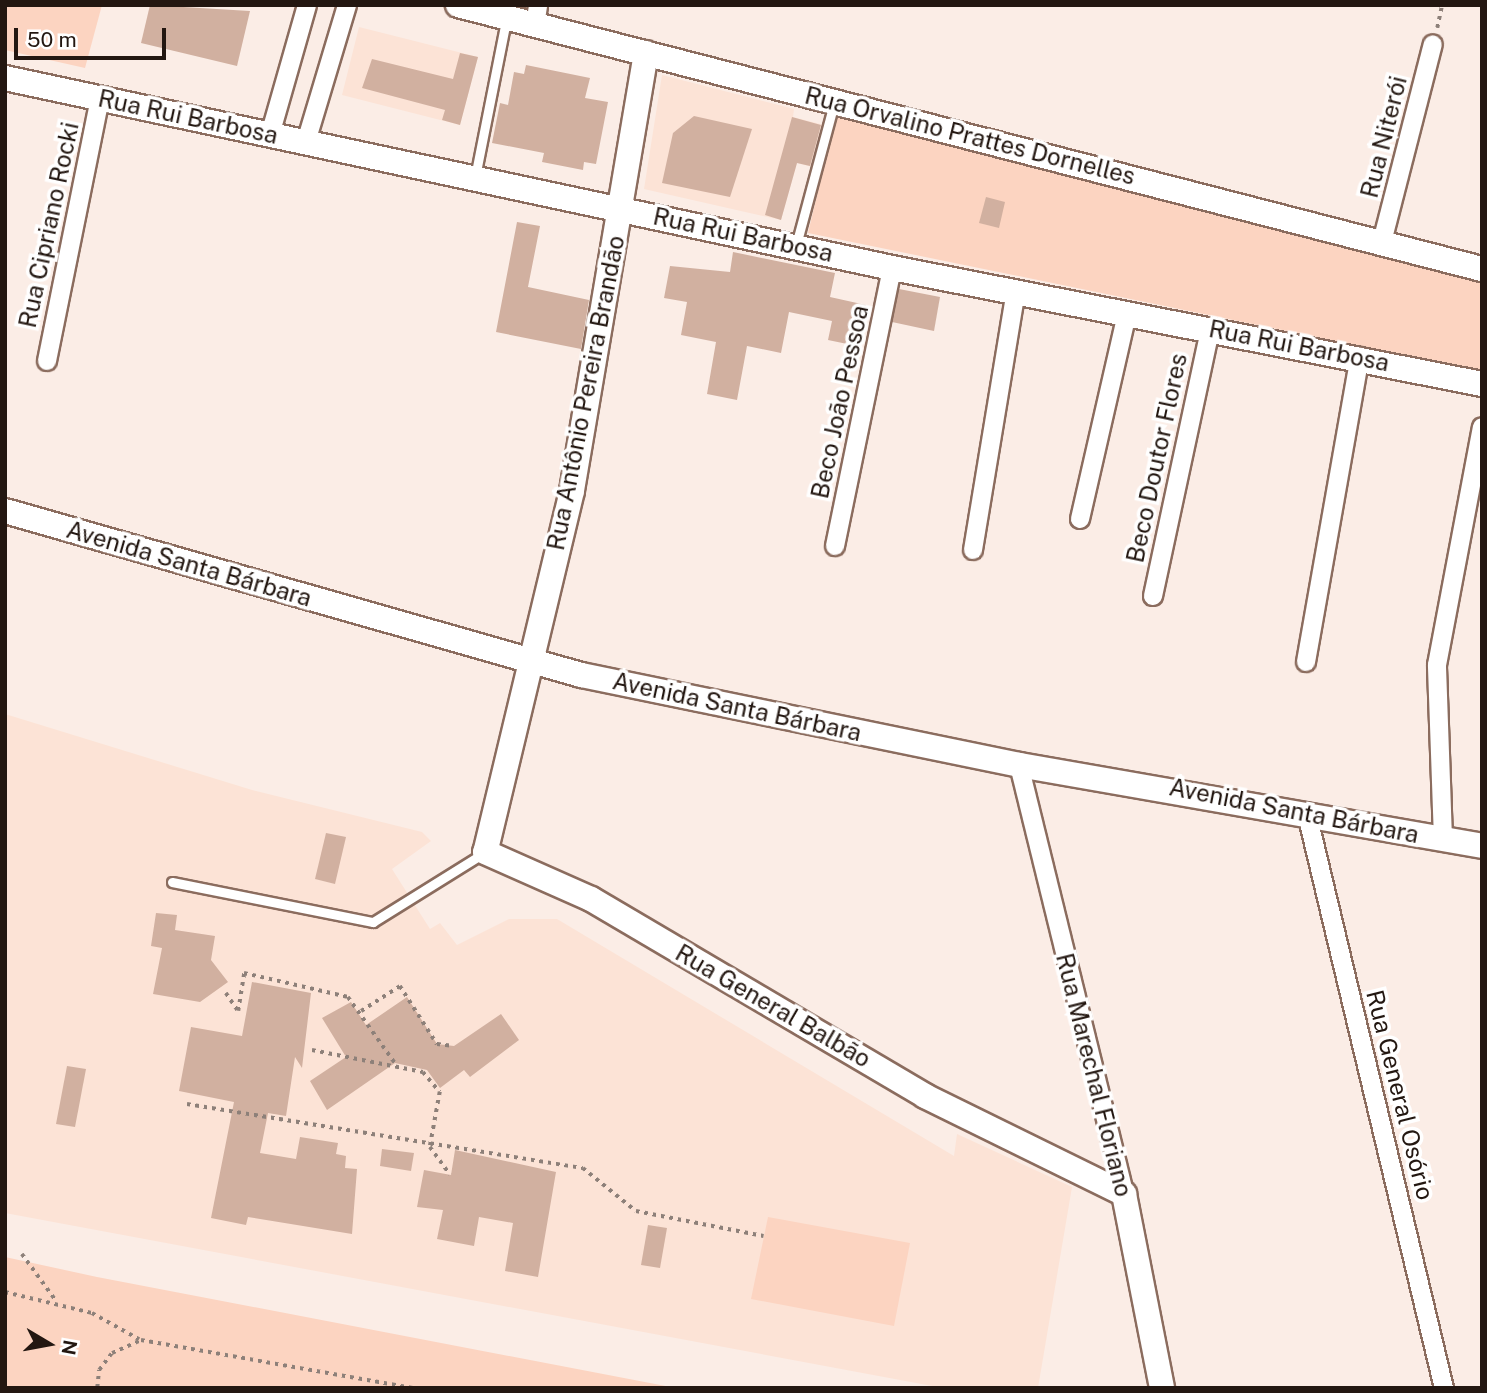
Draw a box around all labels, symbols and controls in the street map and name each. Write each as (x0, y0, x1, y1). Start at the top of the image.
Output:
scale bar (18, 14, 170, 58)
text: 50 m (27, 27, 77, 52)
street label: Rua Niterói (1355, 73, 1413, 201)
street label: Rua Orvalino Prattes Dornelles (802, 81, 1138, 191)
street label: Rua Rui Barbosa (96, 84, 280, 150)
street label: Rua Cipriano Rocki (13, 120, 85, 330)
street label: Rua Rui Barbosa (651, 202, 835, 268)
street label: Rua Antônio Pereira Brandão (541, 233, 631, 553)
street label: Beco João Pessoa (805, 303, 875, 501)
street label: Rua Rui Barbosa (1206, 314, 1392, 378)
street label: Beco Doutor Flores (1121, 351, 1193, 565)
street label: Avenida Santa Bárbara (63, 515, 315, 613)
street label: Avenida Santa Bárbara (610, 667, 864, 747)
street label: Avenida Santa Bárbara (1167, 773, 1421, 849)
street label: Rua General Balbão (670, 938, 876, 1074)
street label: Rua Marechal Floriano (1050, 950, 1138, 1200)
street label: Rua General Osório (1360, 987, 1440, 1203)
north arrow (14, 1309, 84, 1379)
text: N (58, 1338, 82, 1357)

